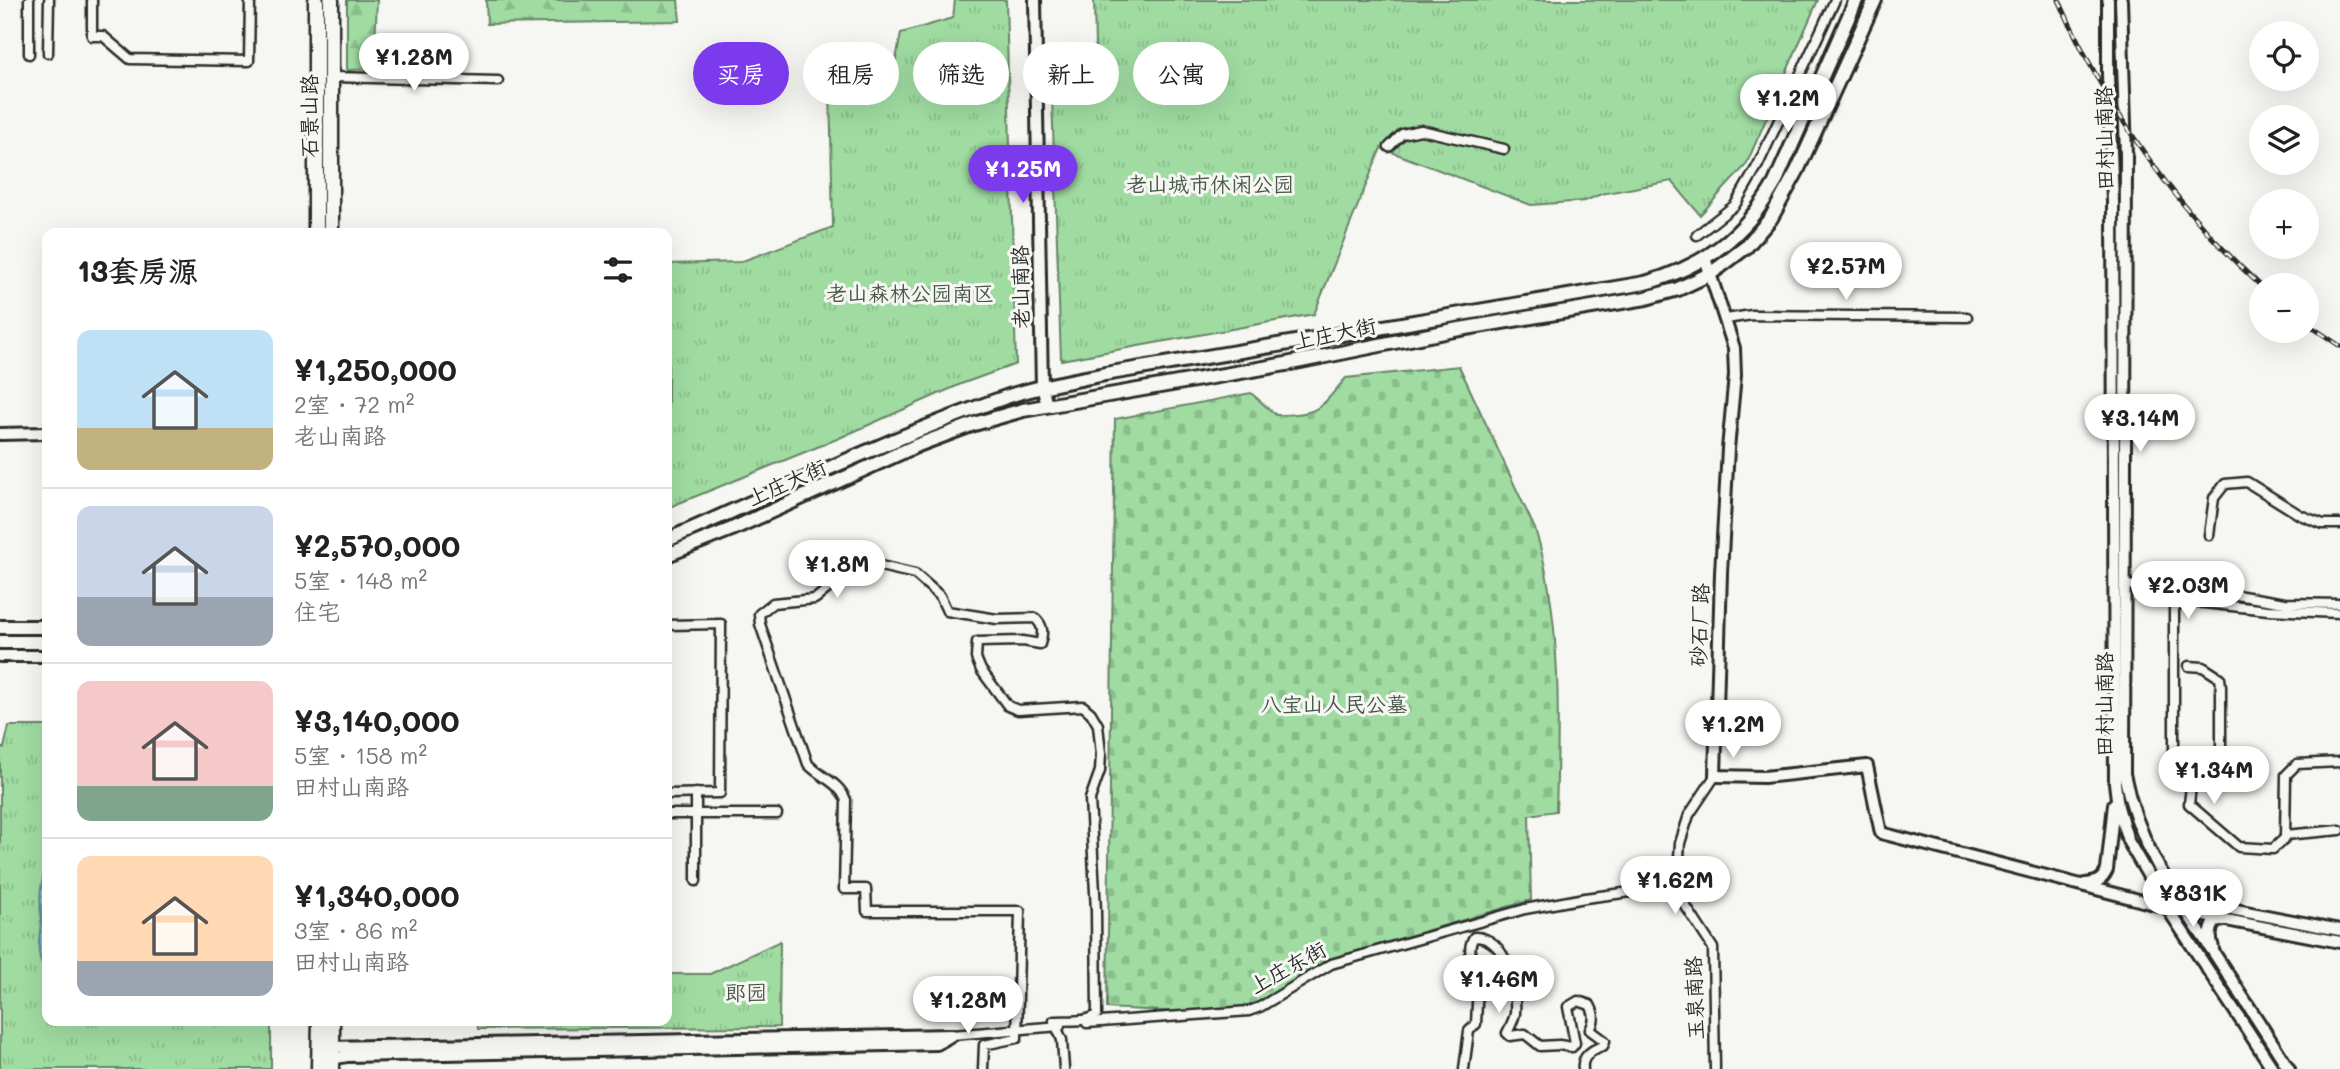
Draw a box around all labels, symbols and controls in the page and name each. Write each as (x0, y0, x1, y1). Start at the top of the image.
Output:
map controls (2249, 21, 2319, 343)
button: locate (2249, 21, 2319, 91)
pin: ¥1.28M (357, 34, 471, 93)
text: ¥1.28M (375, 41, 453, 71)
chip: 买房 (693, 42, 789, 105)
chip: 租房 (803, 42, 899, 105)
chip: 筛选 (913, 42, 1009, 105)
chip: 新上 (1023, 42, 1119, 105)
chip: 公寓 (1133, 42, 1229, 105)
street label: 石景山路 (295, 74, 322, 158)
pin: ¥1.2M (1739, 74, 1837, 134)
text: ¥1.2M (1756, 82, 1820, 112)
street label: 田村山南路 (2089, 85, 2118, 191)
button: layers (2249, 105, 2319, 175)
pin: ¥1.25M (966, 146, 1080, 205)
text: ¥1.25M (984, 153, 1062, 183)
park label: 老山城市休闲公园 (1126, 170, 1294, 197)
button: + (2249, 189, 2319, 259)
pin: ¥2.57M (1789, 243, 1903, 302)
street label: 老山南路 (1005, 245, 1034, 329)
text: 13套房源 (77, 250, 198, 290)
text: ¥2.57M (1806, 250, 1886, 280)
icon: filters (599, 251, 637, 289)
button: − (2249, 273, 2319, 343)
park label: 老山森林公园南区 (826, 279, 994, 306)
street label: 上庄大街 (1291, 311, 1379, 354)
text: ¥1,250,000 (294, 349, 457, 389)
icon: home (133, 358, 217, 442)
text: 2室 · 72 m² (294, 389, 415, 419)
pin: ¥3.14M (2083, 394, 2197, 454)
text: ¥3.14M (2100, 402, 2180, 432)
text: 老山南路 (294, 420, 386, 450)
street label: 上庄大街 (743, 452, 830, 511)
text: ¥2,570,000 (294, 525, 460, 565)
icon: home (133, 534, 217, 618)
pin: ¥1.8M (788, 540, 886, 600)
text: ¥1.8M (804, 548, 870, 578)
pin: ¥2.03M (2131, 562, 2245, 621)
text: 5室 · 148 m² (294, 565, 427, 595)
text: ¥2.03M (2147, 569, 2229, 599)
street label: 砂石厂路 (1684, 583, 1713, 667)
text: 住宅 (294, 596, 340, 626)
street label: 田村山南路 (2090, 652, 2117, 757)
park label: 八宝山人民公墓 (1261, 690, 1408, 717)
text: ¥3,140,000 (294, 700, 460, 740)
pin: ¥1.2M (1684, 700, 1782, 760)
text: ¥1.2M (1701, 708, 1765, 738)
icon: home (133, 709, 217, 793)
text: 5室 · 158 m² (294, 740, 427, 770)
pin: ¥1.34M (2157, 746, 2271, 806)
text: ¥1.34M (2174, 754, 2254, 784)
text: 田村山南路 (294, 771, 409, 801)
pin: ¥1.62M (1618, 856, 1732, 916)
text: ¥1.62M (1636, 864, 1714, 894)
pin: ¥831K (2144, 870, 2242, 929)
text: ¥1,340,000 (294, 875, 460, 915)
text: ¥831K (2159, 877, 2227, 907)
icon: home (133, 884, 217, 968)
text: 3室 · 86 m² (294, 915, 417, 945)
street label: 上庄东街 (1244, 935, 1331, 999)
text: 田村山南路 (294, 946, 409, 976)
pin: ¥1.46M (1442, 956, 1556, 1015)
street label: 玉泉南路 (1679, 956, 1708, 1040)
text: ¥1.46M (1459, 963, 1539, 993)
pin: ¥1.28M (911, 976, 1025, 1036)
park label: 郎园 (725, 978, 767, 1005)
text: ¥1.28M (929, 984, 1007, 1014)

